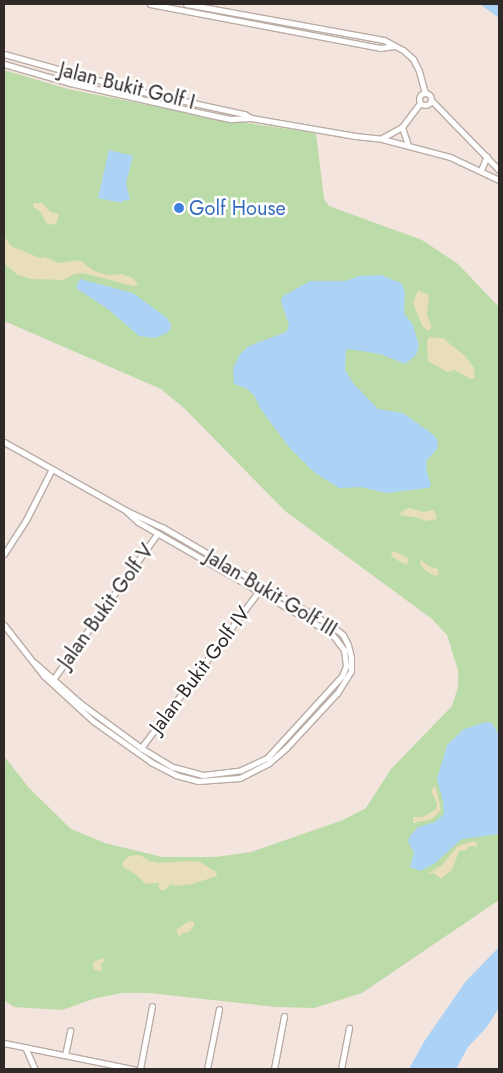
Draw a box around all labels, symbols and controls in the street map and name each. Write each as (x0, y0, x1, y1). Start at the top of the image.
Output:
street label: Jalan Bukit Golf I (57, 58, 197, 114)
place label: Golf House (189, 196, 286, 220)
marker: Golf House (173, 202, 185, 214)
street label: Jalan Bukit Golf V (53, 539, 159, 673)
street label: Jalan Bukit Golf III (201, 544, 341, 642)
street label: Jalan Bukit Golf IV (145, 602, 255, 738)

